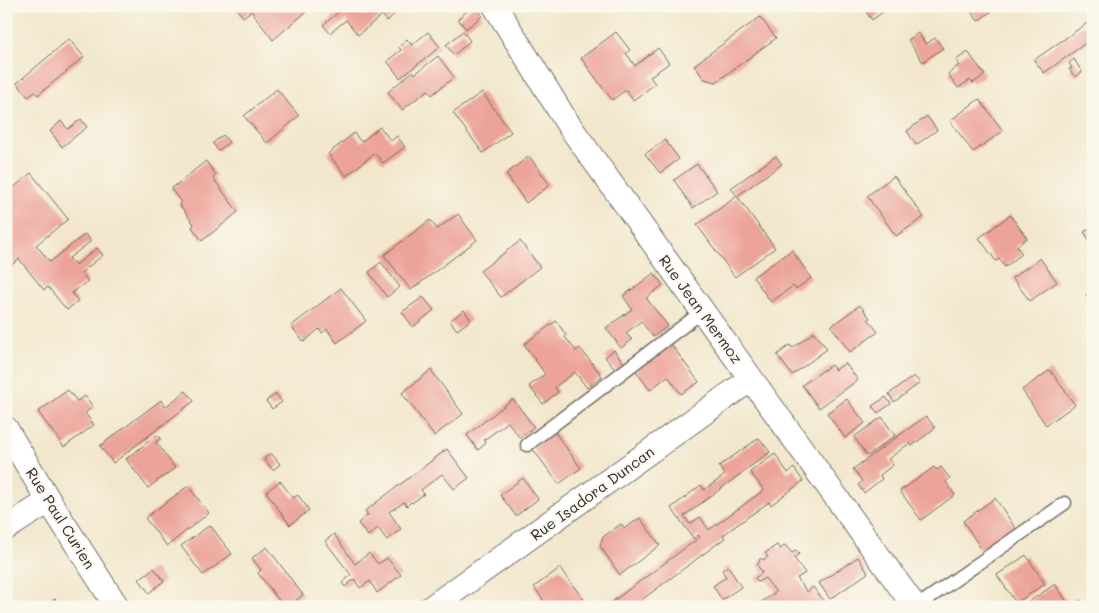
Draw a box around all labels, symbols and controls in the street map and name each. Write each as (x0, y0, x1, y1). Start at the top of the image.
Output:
street label: Rue Jean Mermoz (655, 251, 747, 367)
street label: Rue Isadora Duncan (526, 441, 658, 545)
street label: Rue Paul Curien (22, 464, 100, 572)

